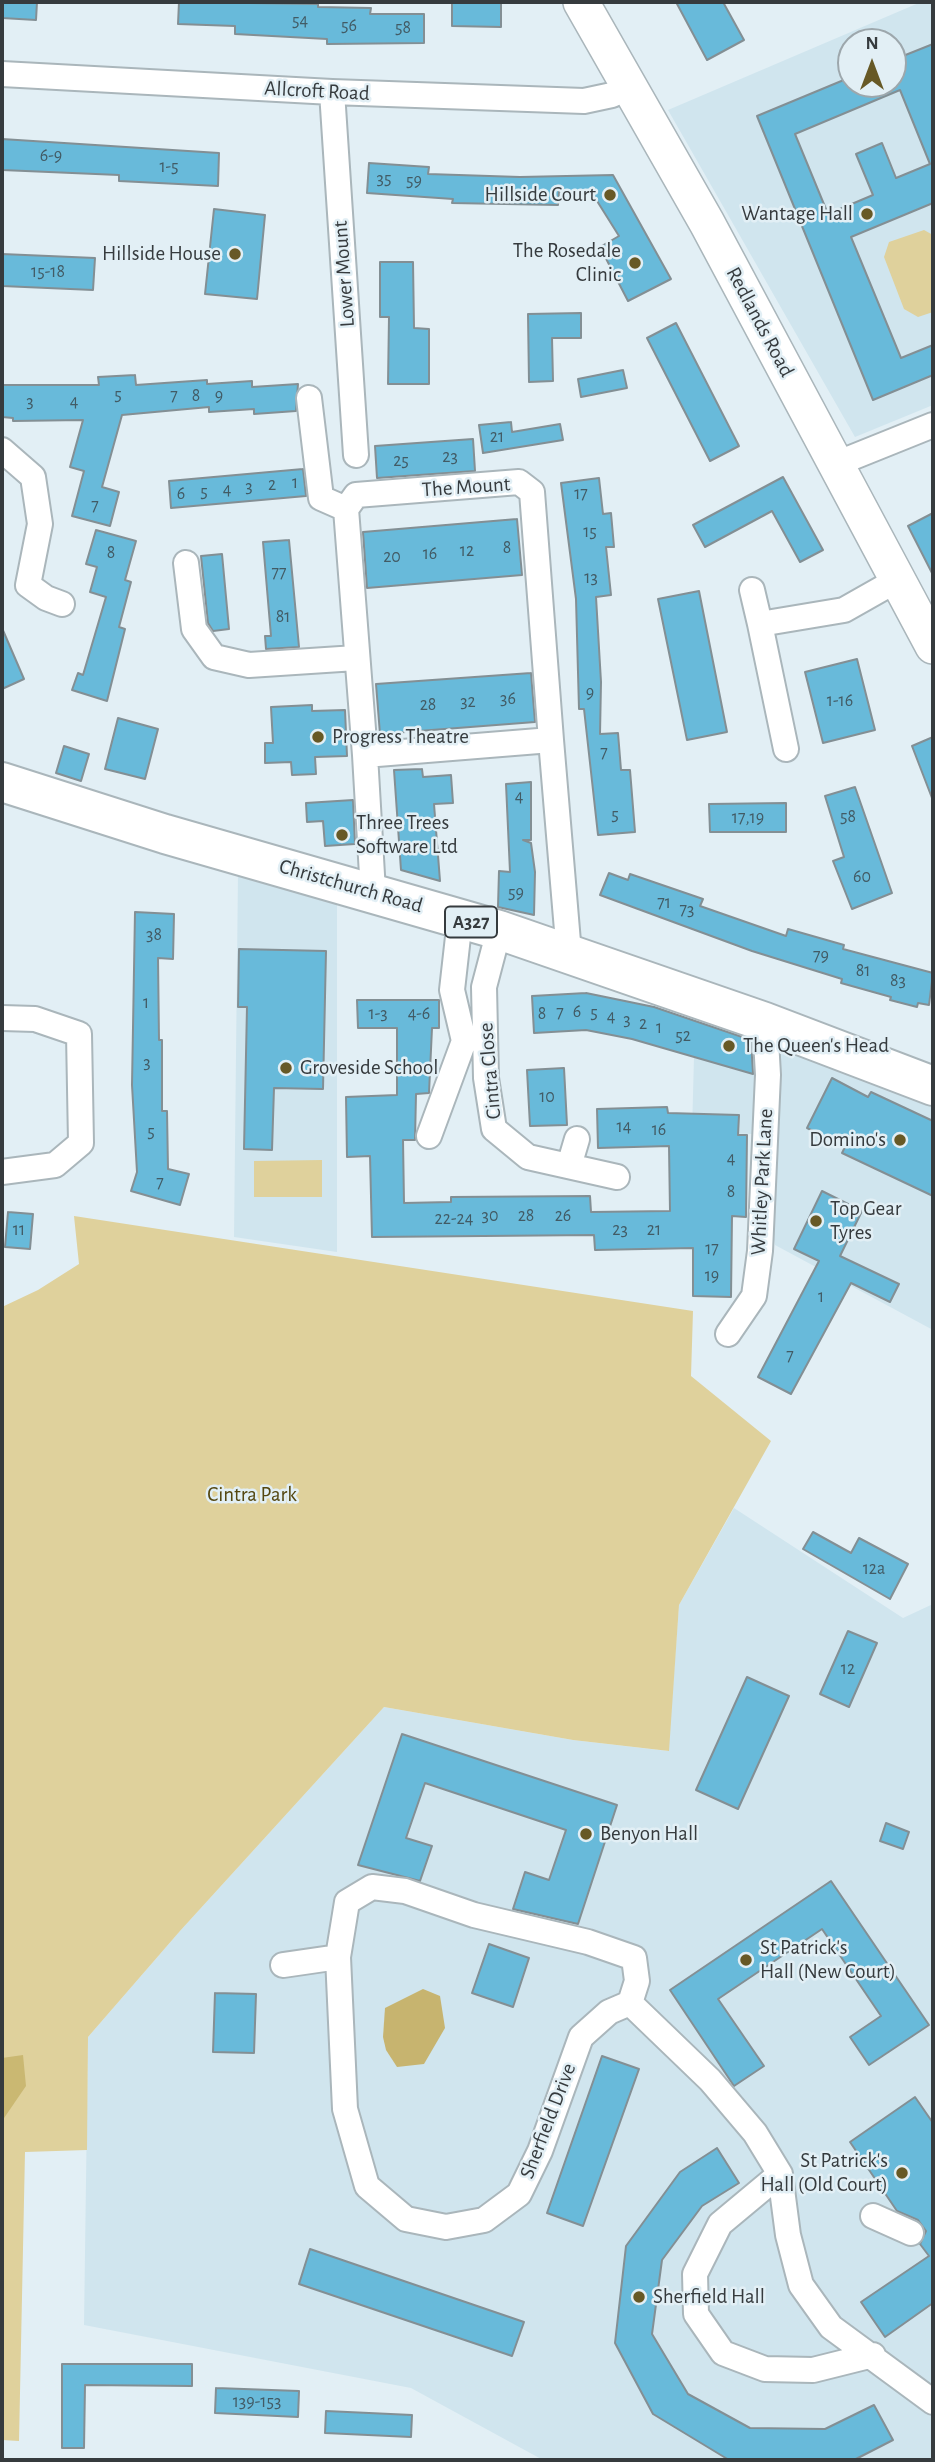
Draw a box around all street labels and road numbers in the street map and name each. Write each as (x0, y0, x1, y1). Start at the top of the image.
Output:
street label: Allcroft Road (264, 76, 370, 106)
street label: Lower Mount (328, 220, 360, 328)
street label: Redlands Road (721, 263, 799, 381)
street label: The Mount (421, 471, 511, 503)
street label: Christchurch Road (276, 853, 426, 919)
road number: A327 (445, 906, 497, 938)
street label: Cintra Close (473, 1022, 507, 1120)
street label: Whitley Park Lane (746, 1108, 778, 1256)
street label: Sherfield Drive (514, 2060, 582, 2182)

